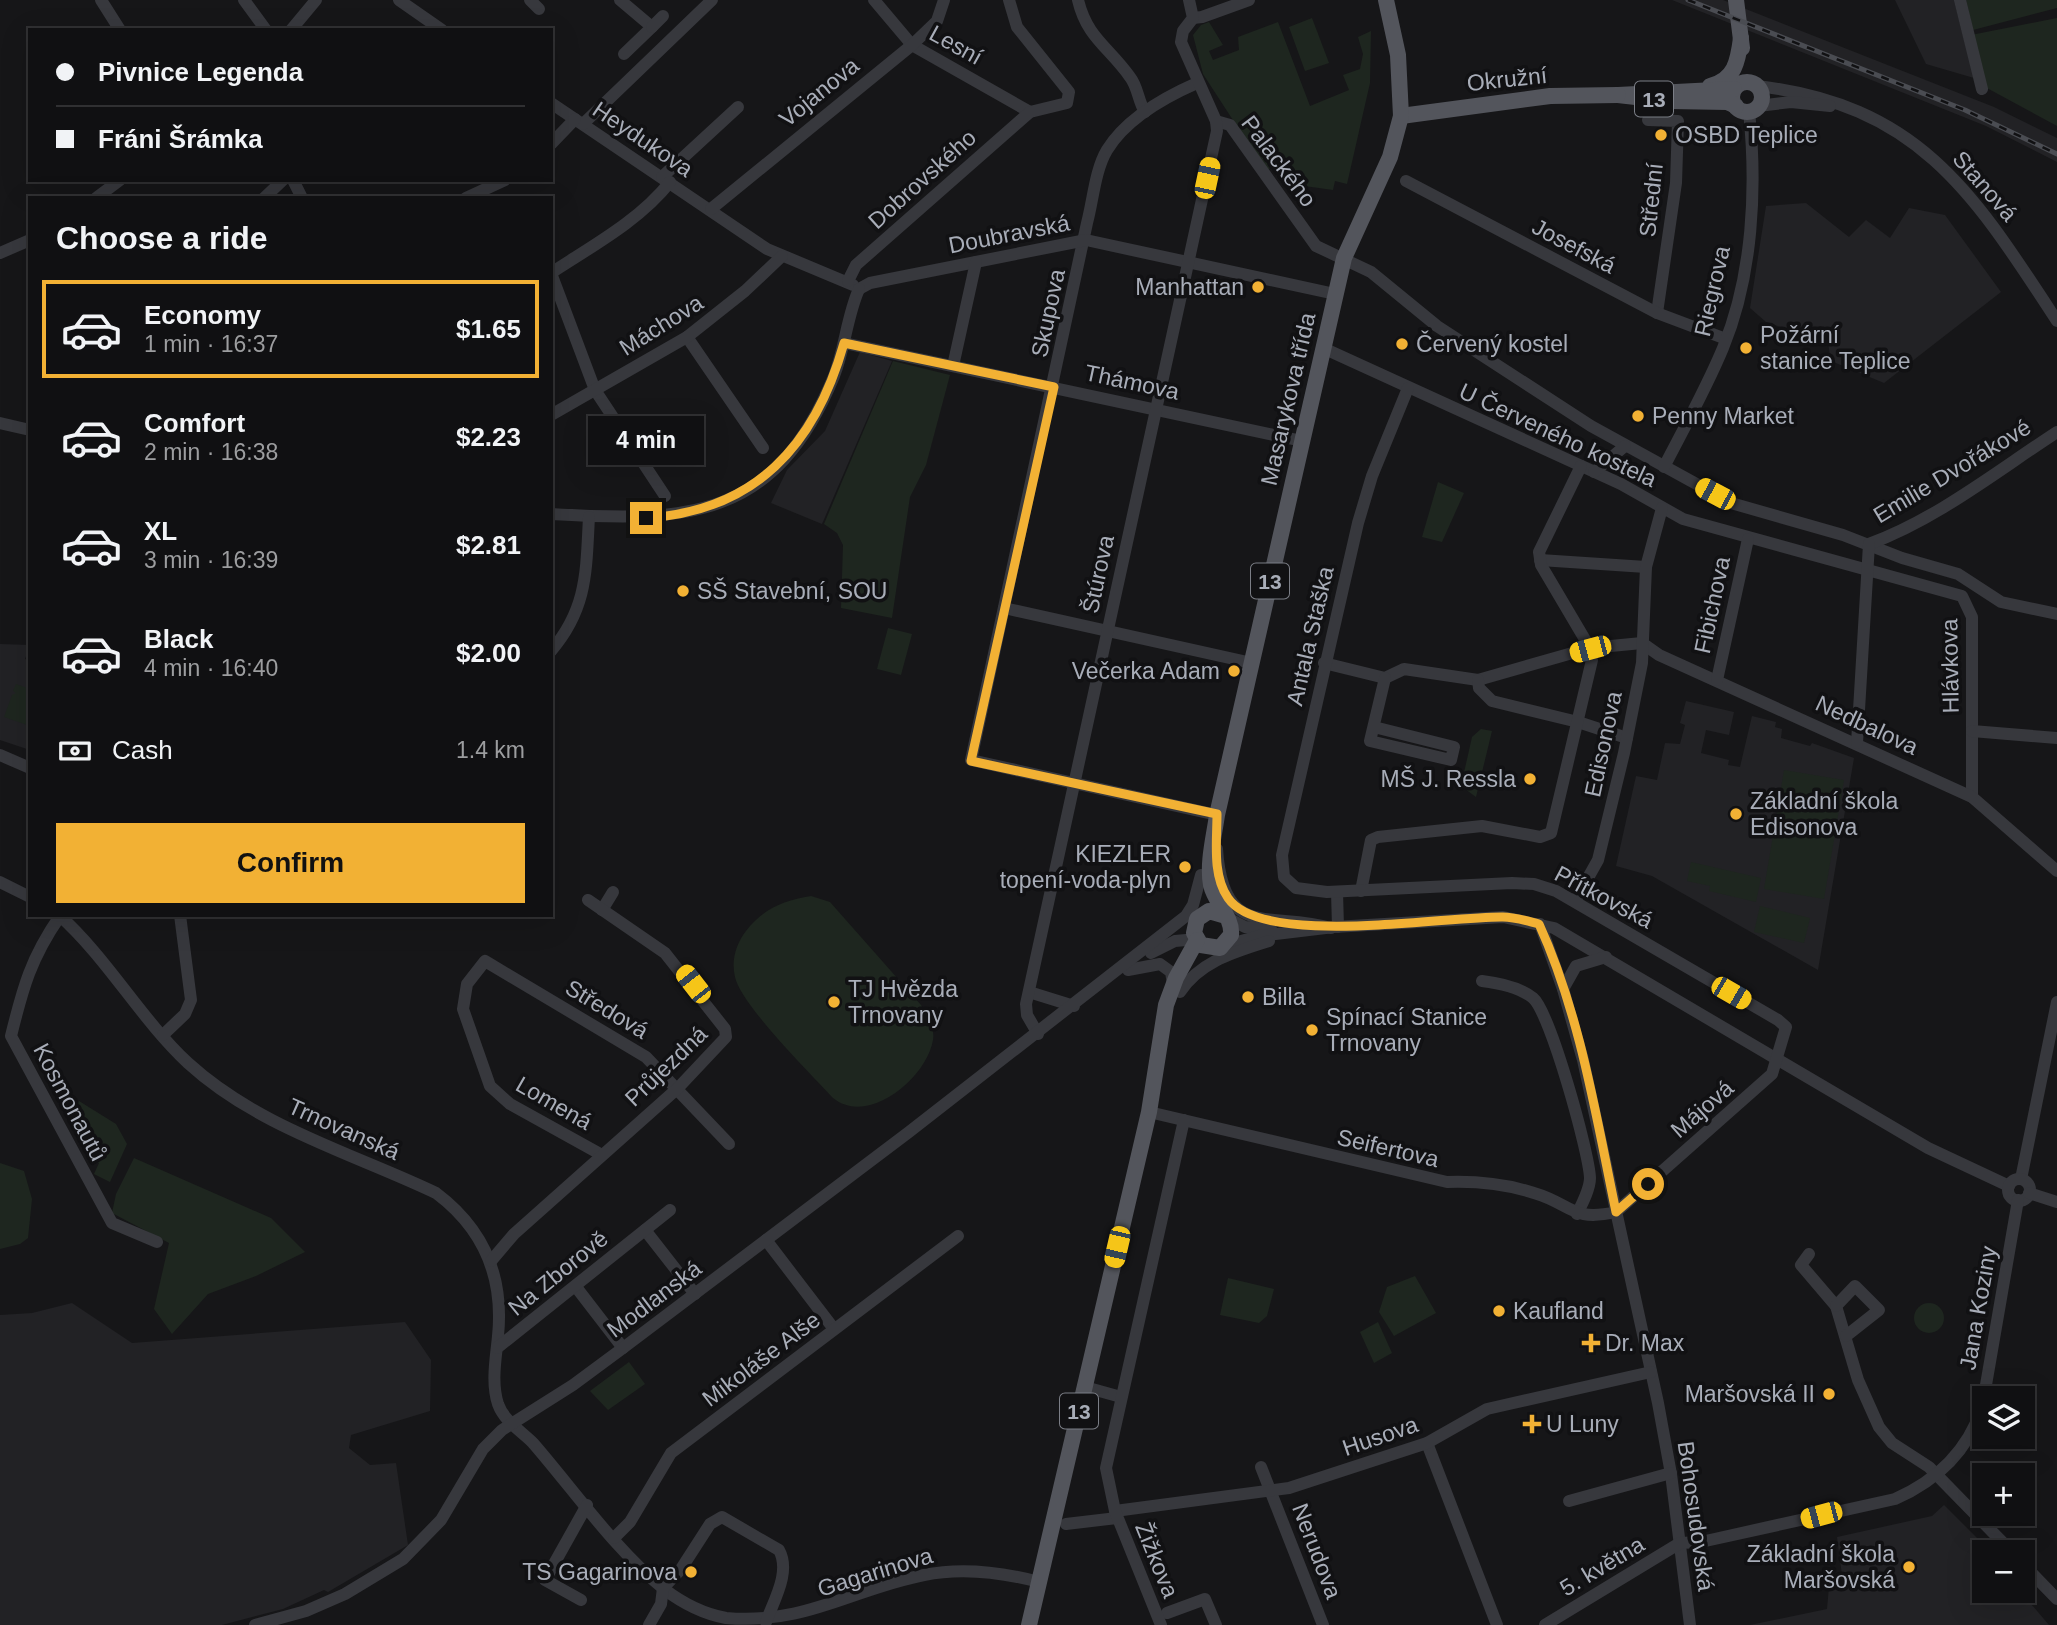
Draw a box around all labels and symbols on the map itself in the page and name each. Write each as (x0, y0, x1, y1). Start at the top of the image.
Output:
street label: Lesní (925, 20, 987, 70)
street label: Vojanova (774, 52, 864, 132)
street label: Okružní (1466, 62, 1549, 96)
road number: 13 (1635, 82, 1673, 116)
street label: Heydukova (588, 96, 698, 182)
street label: Palackého (1236, 110, 1322, 212)
place label: OSBD Teplice (1675, 122, 1818, 148)
street label: Dobrovského (863, 124, 981, 234)
marker: OSBD Teplice (1653, 127, 1669, 143)
street label: Stanová (1948, 146, 2023, 227)
car (1193, 155, 1222, 201)
street label: Střední (1634, 161, 1668, 238)
street label: Doubravská (946, 209, 1072, 258)
street label: Josefská (1528, 213, 1620, 279)
street label: Riegrova (1689, 243, 1735, 339)
street label: Skupova (1026, 266, 1070, 359)
place label: Manhattan (1135, 274, 1244, 300)
marker: Manhattan (1250, 279, 1266, 295)
street label: Máchova (615, 289, 708, 361)
street label: Masarykova třída (1255, 310, 1321, 488)
place label: Požární stanice Teplice (1760, 322, 1910, 374)
place label: Červený kostel (1416, 330, 1568, 357)
marker: Červený kostel (1394, 336, 1410, 352)
marker: Požární stanice Teplice (1738, 340, 1754, 356)
street label: Thámova (1082, 359, 1182, 405)
street label: U Červeného kostela (1455, 377, 1661, 492)
place label: Penny Market (1652, 403, 1795, 429)
marker: Penny Market (1630, 408, 1646, 424)
street label: Emilie Dvořákové (1869, 414, 2035, 528)
callout: 4 min (588, 416, 704, 466)
car (1692, 475, 1739, 513)
route end (630, 502, 662, 534)
street label: Štúrova (1076, 532, 1119, 615)
street label: Fibichova (1689, 554, 1735, 656)
road number: 13 (1251, 564, 1289, 598)
street label: Antala Staška (1281, 564, 1339, 708)
place label: SŠ Stavební, SOU (697, 577, 887, 604)
marker: SŠ Stavební, SOU (675, 583, 691, 599)
street label: Hlávkova (1936, 618, 1964, 714)
car (1567, 633, 1614, 665)
place label: Večerka Adam (1072, 658, 1220, 684)
marker: Večerka Adam (1226, 663, 1242, 679)
street label: Edisonova (1579, 689, 1627, 799)
street label: Nedbalova (1812, 690, 1923, 760)
place label: MŠ J. Ressla (1381, 765, 1516, 792)
marker: MŠ J. Ressla (1522, 771, 1538, 787)
place label: Základní škola Edisonova (1750, 788, 1899, 840)
marker: Základní škola Edisonova (1728, 806, 1744, 822)
place label: KIEZLER topení-voda-plyn (1000, 841, 1171, 893)
marker: KIEZLER topení-voda-plyn (1177, 859, 1193, 875)
street label: Přítkovská (1550, 860, 1658, 934)
car (672, 961, 715, 1007)
car (1708, 973, 1755, 1013)
street label: Středová (561, 974, 653, 1044)
place label: TJ Hvězda Trnovany (848, 976, 958, 1028)
place label: Billa (1262, 984, 1306, 1010)
marker: Billa (1240, 989, 1256, 1005)
marker: TJ Hvězda Trnovany (826, 994, 842, 1010)
place label: Spínací Stanice Trnovany (1326, 1004, 1487, 1056)
street label: Průjezdná (620, 1021, 712, 1111)
marker: Spínací Stanice Trnovany (1304, 1022, 1320, 1038)
street label: Kosmonautů (28, 1039, 112, 1165)
street label: Lomená (512, 1071, 597, 1135)
street label: Májová (1665, 1075, 1739, 1143)
street label: Trnovanská (284, 1093, 404, 1165)
street label: Seifertova (1335, 1124, 1442, 1172)
route start (1632, 1168, 1664, 1200)
car (1103, 1224, 1132, 1270)
street label: Na Zborově (503, 1225, 613, 1321)
street label: Jana Koziny (1954, 1244, 2002, 1372)
street label: Modlanská (602, 1255, 706, 1343)
place label: Kaufland (1513, 1298, 1604, 1324)
marker: Kaufland (1491, 1303, 1507, 1319)
street label: Mikoláše Alše (697, 1306, 825, 1412)
place label: Dr. Max (1605, 1330, 1685, 1356)
marker: Dr. Max (1583, 1335, 1599, 1351)
place label: Maršovská II (1685, 1381, 1815, 1407)
marker: Maršovská II (1821, 1386, 1837, 1402)
road number: 13 (1060, 1394, 1098, 1428)
street label: Husova (1339, 1411, 1421, 1461)
place label: U Luny (1546, 1411, 1619, 1437)
marker: U Luny (1524, 1416, 1540, 1432)
street label: Bohosudovská (1673, 1439, 1719, 1593)
car (1798, 1499, 1845, 1531)
street label: Nerudova (1287, 1500, 1347, 1602)
street label: Žižkova (1130, 1518, 1184, 1602)
street label: 5. května (1555, 1531, 1649, 1601)
place label: Základní škola Maršovská (1747, 1541, 1895, 1593)
street label: Gagarinova (814, 1542, 936, 1602)
place label: TS Gagarinova (522, 1559, 677, 1585)
marker: Základní škola Maršovská (1901, 1559, 1917, 1575)
marker: TS Gagarinova (683, 1564, 699, 1580)

